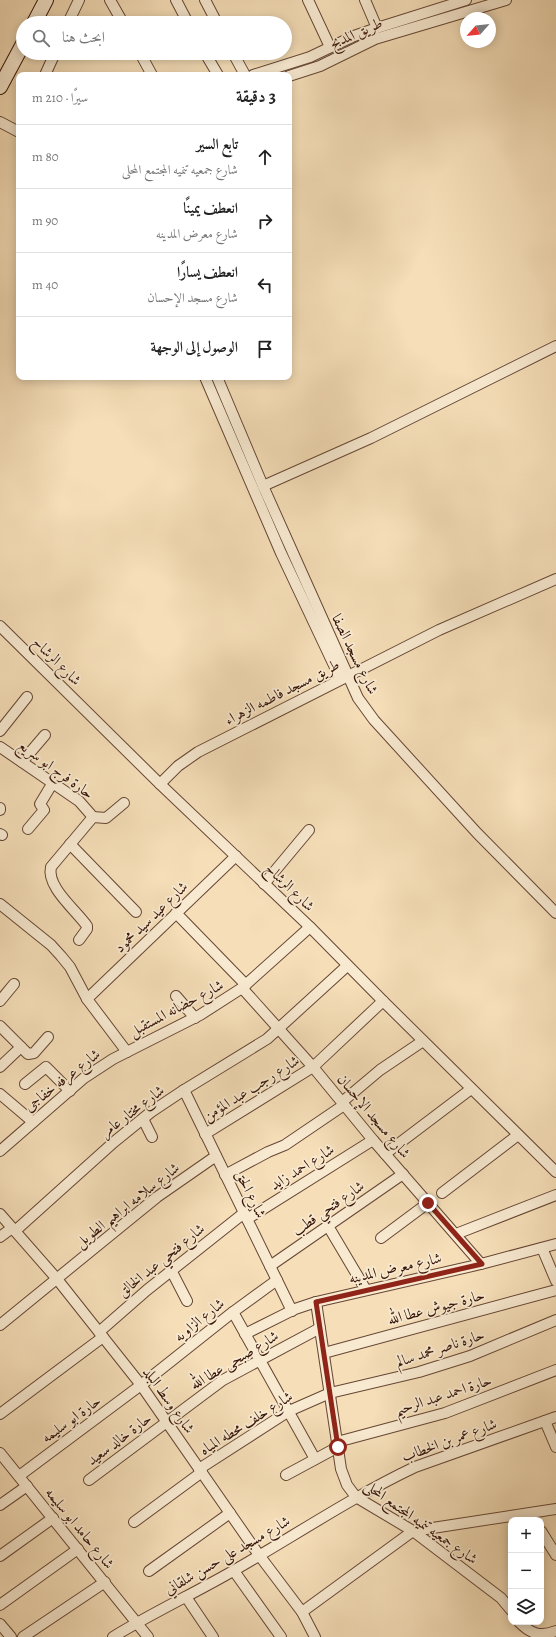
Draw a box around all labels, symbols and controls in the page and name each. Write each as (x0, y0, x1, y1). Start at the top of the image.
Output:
north arrow (460, 12, 496, 48)
street label: طريق المدبح (326, 13, 387, 57)
search box (16, 16, 292, 60)
icon: search (30, 27, 52, 49)
text: ابحث هنا (62, 27, 105, 47)
text: 3 دقيقة (236, 85, 276, 108)
text: سيرًا · 210 m (32, 89, 88, 106)
text: تابع السير (196, 134, 238, 154)
icon: ahead (254, 146, 276, 168)
text: 80 m (32, 148, 59, 165)
text: شارع جمعيه تنميه المجتمع المحلى (122, 161, 238, 178)
text: انعطف يمينًا (183, 198, 238, 218)
icon: right (254, 210, 276, 232)
text: 90 m (32, 212, 58, 229)
text: شارع معرض المدينه (156, 225, 238, 242)
text: انعطف يسارًا (177, 262, 238, 282)
icon: left (254, 274, 276, 296)
text: 40 m (32, 276, 58, 293)
text: شارع مسجد الإحسان (147, 289, 238, 306)
text: الوصول إلى الوجهة (151, 337, 238, 357)
icon: arrive (254, 338, 276, 360)
street label: شارع مسجد الصفا (324, 610, 383, 699)
street label: شارع الرشاح (26, 632, 86, 692)
street label: طريق مسجد فاطمه الزهراء (221, 654, 343, 730)
street label: حارة فرج ابو سريع (12, 735, 98, 807)
street label: شارع الرشاح (259, 858, 319, 918)
street label: شارع عيد سيد محمود (110, 877, 194, 959)
street label: شارع حضانه المستقبل (125, 975, 228, 1044)
street label: شارع عرفه خفاجى (20, 1044, 106, 1118)
street label: شارع رجب عبد المؤمن (199, 1050, 305, 1128)
street label: شارع مسجد الإحسان (330, 1069, 415, 1164)
street label: شارع مختار عامر (96, 1080, 170, 1144)
street label: شارع احمد زايد (266, 1139, 340, 1197)
street label: شارع سلامه ابراهيم الطويل (70, 1158, 187, 1256)
street label: شارع الحق (228, 1167, 271, 1223)
street label: شارع فتحي قطب (288, 1176, 370, 1244)
route end (419, 1194, 437, 1212)
street label: شارع فتحي عبد الخالق (113, 1219, 211, 1304)
street label: شارع معرض المدينه (347, 1248, 444, 1291)
street label: حارة جيوش عطا الله (385, 1283, 487, 1330)
street label: شارع الزاويه (170, 1294, 230, 1349)
street label: شارع صبحى عطا الله (185, 1324, 284, 1397)
street label: حارة ناصر محمد سالم (393, 1324, 488, 1375)
street label: شارع وسط البلد (136, 1363, 199, 1439)
street label: حارة احمد عبد الرحيم (392, 1370, 496, 1425)
street label: شارع خلف محطه المياه (196, 1386, 298, 1462)
street label: حارة ابو سليمه (37, 1391, 105, 1447)
street label: حارة خالد سعيد (82, 1408, 156, 1470)
street label: شارع عمر بن الخطاب (398, 1413, 501, 1469)
route start (329, 1438, 347, 1456)
street label: شارع جمعيه تنميه المجتمع المحلى (358, 1475, 482, 1572)
street label: شارع حامد ابو سليمه (39, 1483, 119, 1575)
street label: شارع مسجد على حسن شلقاني (160, 1511, 295, 1602)
map controls (508, 1517, 544, 1625)
button: + (508, 1517, 544, 1553)
button: − (508, 1553, 544, 1589)
button: layers (508, 1589, 544, 1625)

